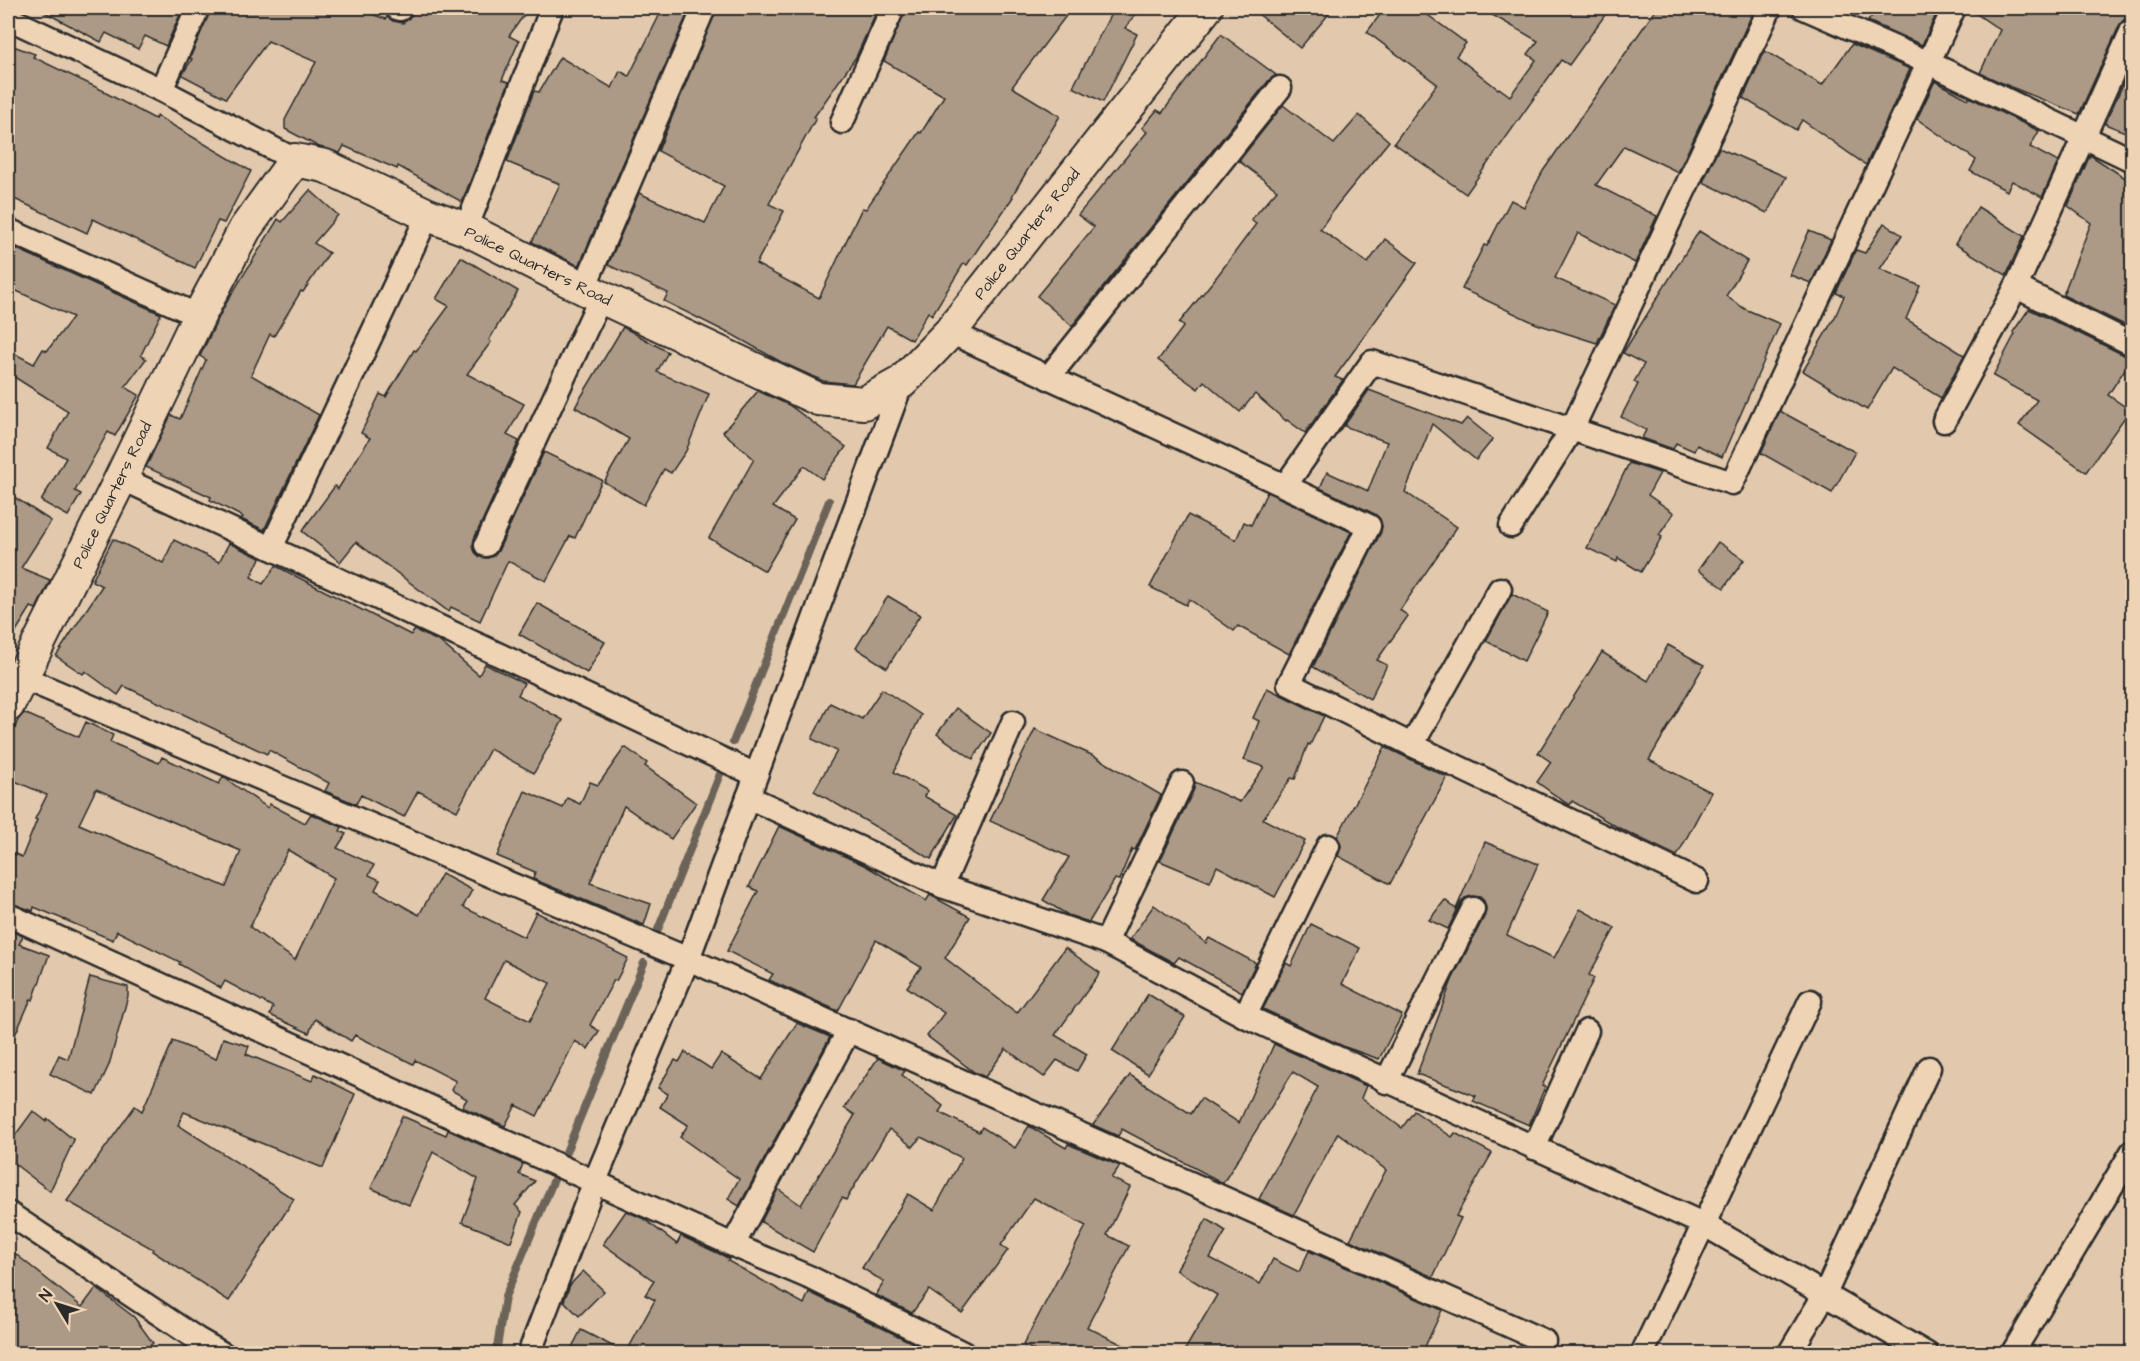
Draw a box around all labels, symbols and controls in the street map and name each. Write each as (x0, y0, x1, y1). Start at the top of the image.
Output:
street label: Police Quarters Road (969, 164, 1085, 304)
street label: Police Quarters Road (461, 221, 615, 311)
street label: Police Quarters Road (67, 418, 157, 572)
north arrow (27, 1274, 87, 1334)
text: N (34, 1285, 58, 1306)

